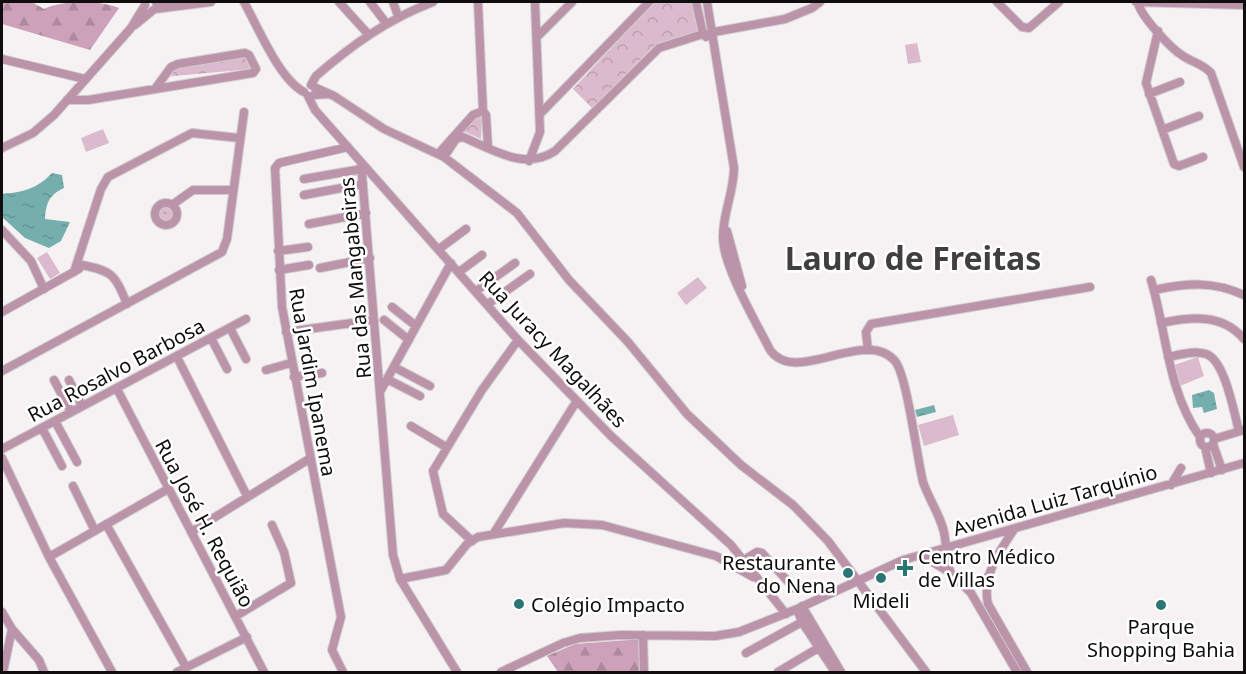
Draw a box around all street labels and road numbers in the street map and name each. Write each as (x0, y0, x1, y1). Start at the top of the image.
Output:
street label: Rua das Mangabeiras (333, 176, 377, 380)
street label: Rua Juracy Magalhães (473, 265, 633, 433)
street label: Rua Jardim Ipanema (283, 286, 343, 478)
street label: Rua Rosalvo Barbosa (23, 312, 209, 428)
street label: Rua José H. Requião (149, 434, 261, 612)
street label: Avenida Luiz Tarquínio (950, 458, 1160, 542)

